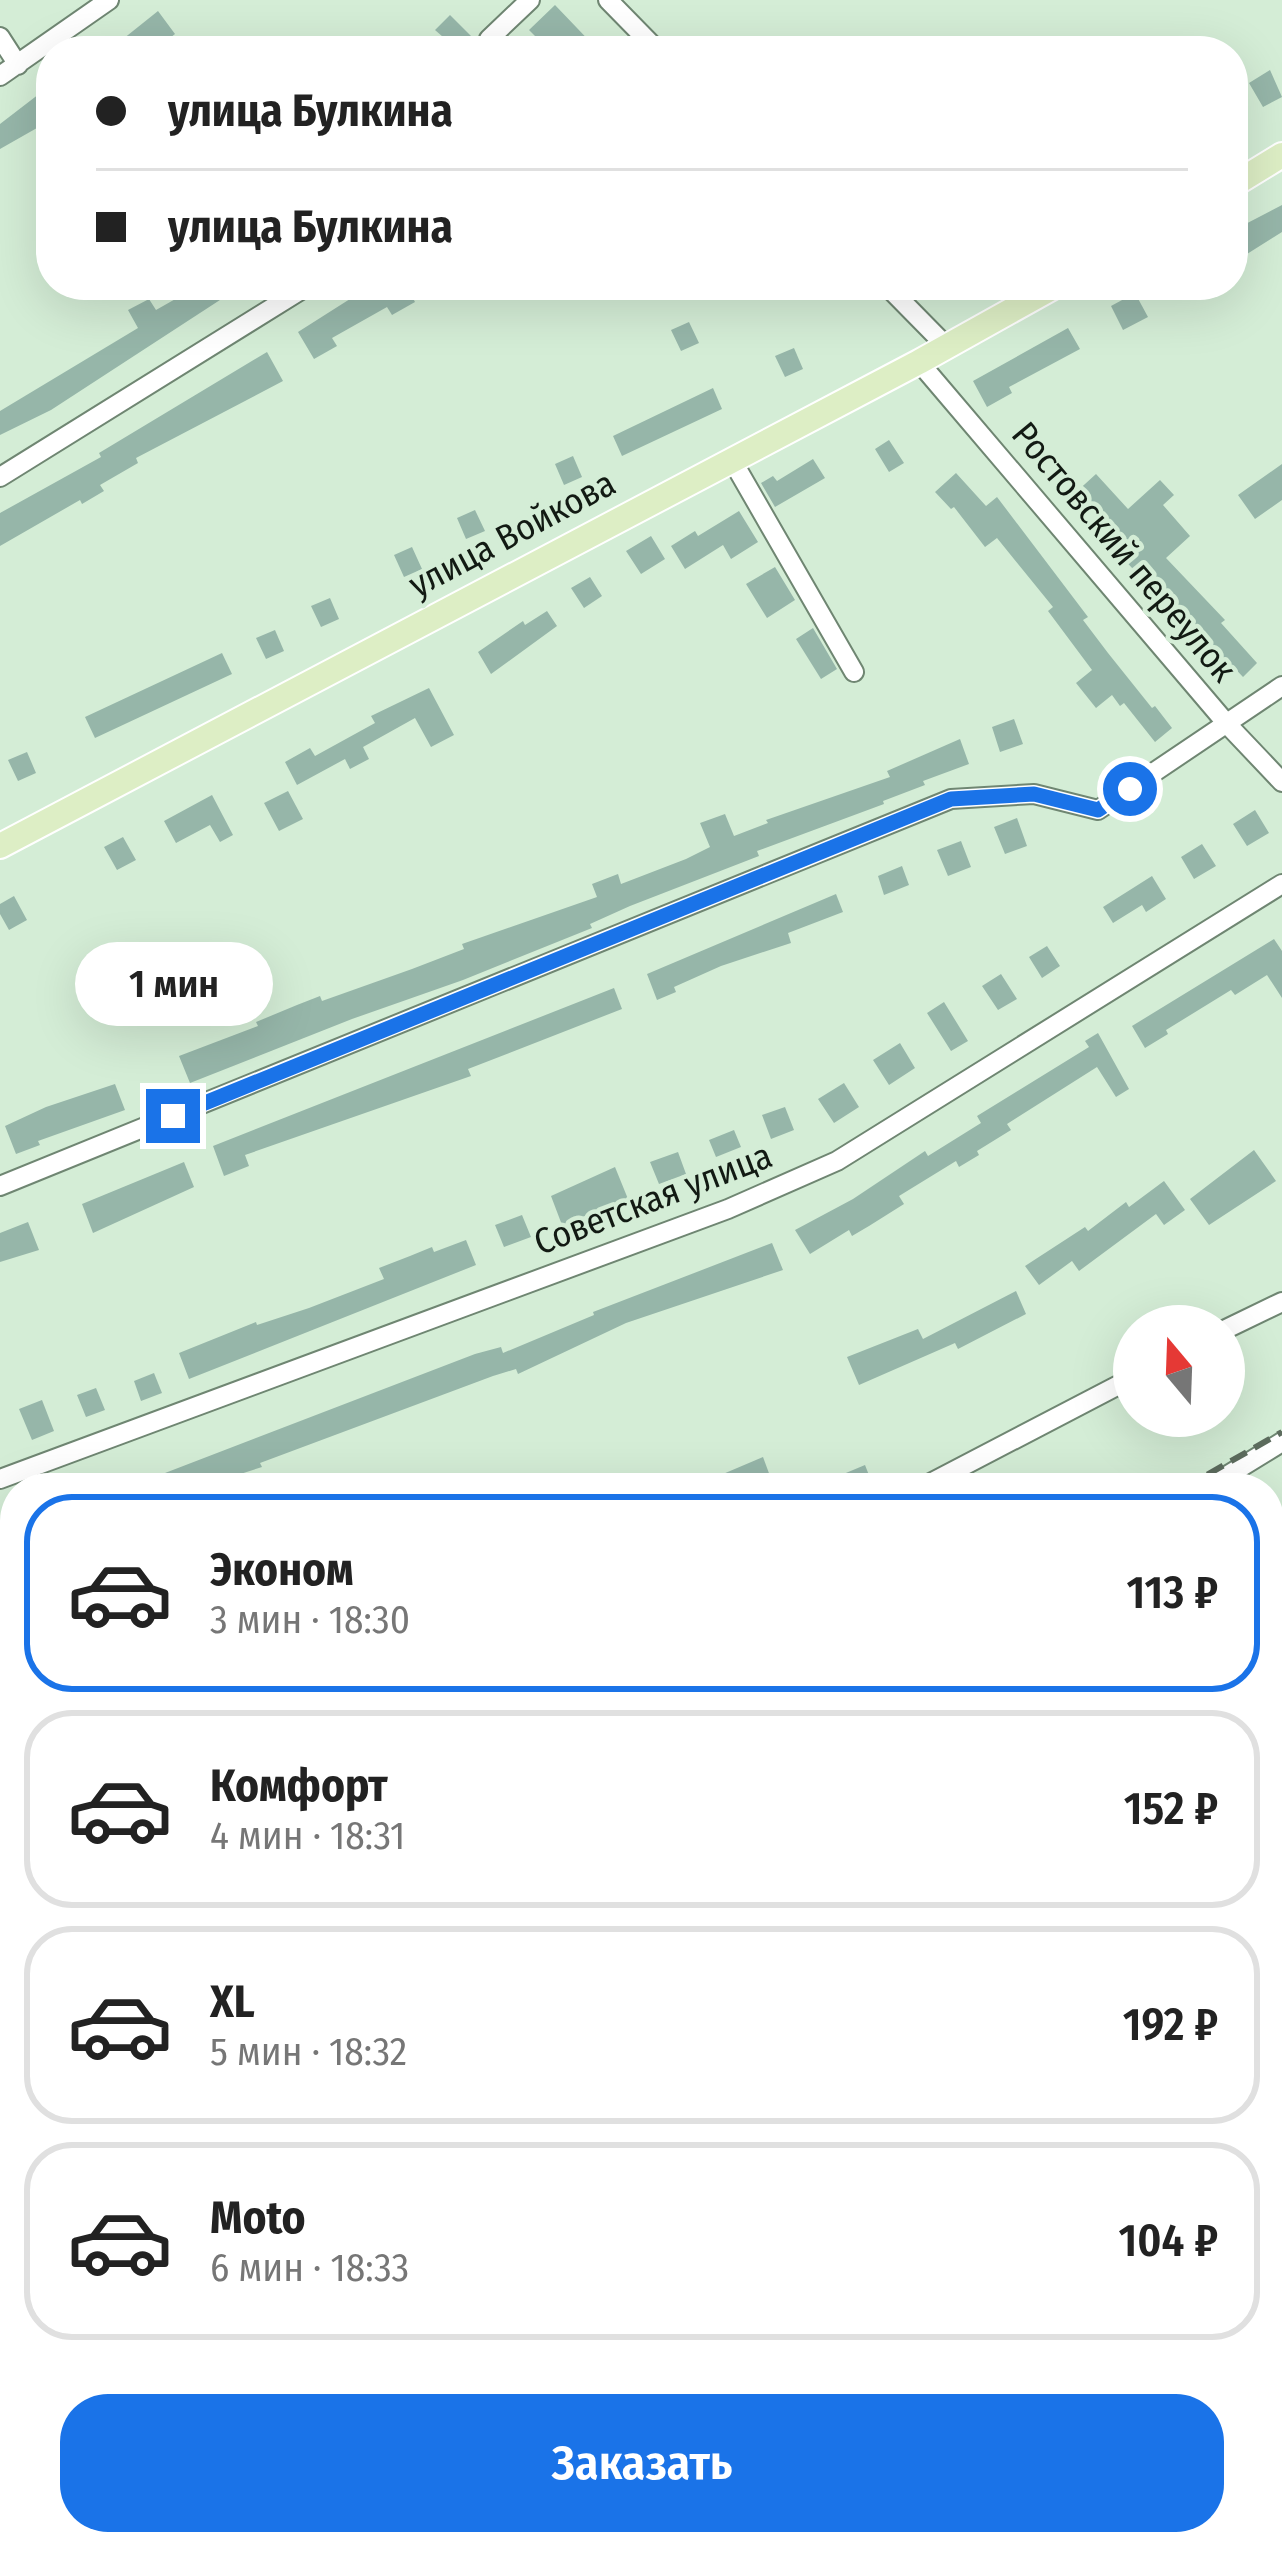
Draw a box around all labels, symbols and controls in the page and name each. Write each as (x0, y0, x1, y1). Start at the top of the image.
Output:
text: улица Булкина (168, 84, 453, 138)
text: улица Булкина (168, 200, 453, 254)
street label: Ростовский переулок (1002, 413, 1246, 691)
street label: улица Войкова (401, 461, 623, 607)
route start (1103, 762, 1157, 816)
callout: 1 мин (74, 942, 272, 1026)
text: 1 мин (129, 961, 219, 1007)
route end (146, 1089, 200, 1143)
street label: Советская улица (528, 1133, 778, 1265)
north arrow (1113, 1305, 1245, 1437)
map controls (1113, 1305, 1245, 1437)
icon: car (66, 1539, 174, 1647)
text: Эконом (210, 1543, 354, 1597)
text: 113 ₽ (1127, 1566, 1218, 1620)
text: 3 мин · 18:30 (210, 1597, 410, 1643)
icon: car (66, 1755, 174, 1863)
text: Комфорт (210, 1759, 388, 1813)
text: 152 ₽ (1124, 1782, 1218, 1836)
text: 4 мин · 18:31 (210, 1813, 405, 1859)
icon: car (66, 1971, 174, 2079)
text: XL (210, 1975, 255, 2029)
text: 192 ₽ (1123, 1998, 1218, 2052)
text: 5 мин · 18:32 (210, 2029, 407, 2075)
icon: car (66, 2187, 174, 2295)
text: Moto (210, 2191, 306, 2245)
text: 104 ₽ (1119, 2214, 1218, 2268)
text: 6 мин · 18:33 (210, 2245, 409, 2291)
button: Заказать (60, 2394, 1224, 2532)

